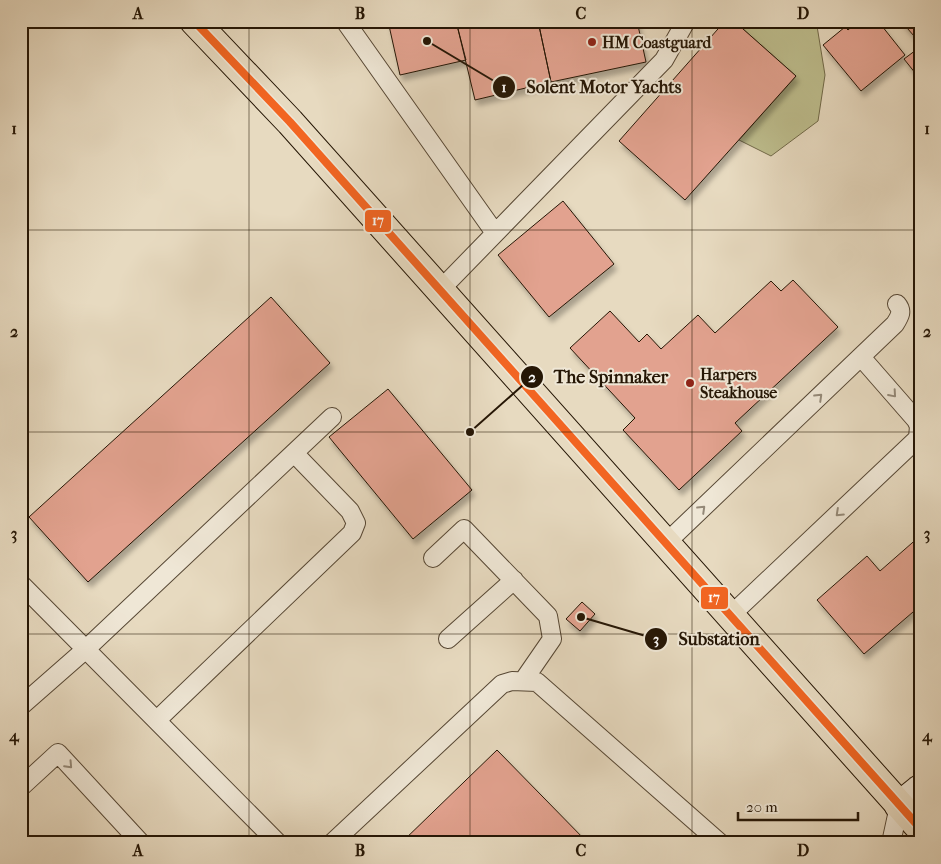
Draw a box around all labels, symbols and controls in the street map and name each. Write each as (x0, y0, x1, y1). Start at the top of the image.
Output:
text: A (132, 4, 144, 23)
text: B (355, 4, 365, 23)
text: C (576, 4, 587, 23)
text: D (797, 4, 809, 23)
place label: HM Coastguard (602, 33, 713, 53)
marker: HM Coastguard (586, 36, 598, 48)
callout: Solent Motor Yachts (491, 70, 691, 103)
text: Solent Motor Yachts (527, 77, 682, 98)
text: 1 (501, 78, 507, 96)
text: 1 (11, 119, 17, 138)
text: 1 (924, 119, 930, 138)
line badge: 17 (364, 209, 392, 233)
text: 17 (372, 212, 384, 229)
text: 2 (10, 322, 18, 341)
text: 2 (923, 322, 931, 341)
callout: The Spinnaker (519, 361, 678, 394)
place label: Harpers Steakhouse (700, 365, 777, 402)
text: The Spinnaker (553, 367, 669, 388)
text: 2 (528, 368, 536, 386)
marker: Harpers Steakhouse (684, 377, 696, 389)
one-way arrow (887, 388, 896, 397)
one-way arrow (813, 394, 822, 403)
one-way arrow (696, 506, 705, 515)
one-way arrow (836, 507, 845, 516)
text: 3 (11, 524, 17, 544)
text: 3 (924, 524, 930, 544)
line badge: 17 (700, 586, 729, 610)
text: 17 (708, 589, 720, 606)
callout: Substation (644, 622, 770, 655)
text: Substation (678, 629, 760, 650)
text: 3 (653, 630, 659, 648)
text: 4 (8, 726, 20, 746)
text: 4 (921, 726, 933, 746)
one-way arrow (63, 759, 72, 768)
scale bar (738, 789, 858, 821)
text: 20 m (746, 798, 778, 816)
text: A (132, 841, 144, 860)
text: B (355, 841, 365, 860)
text: C (576, 841, 587, 860)
text: D (797, 841, 809, 860)

